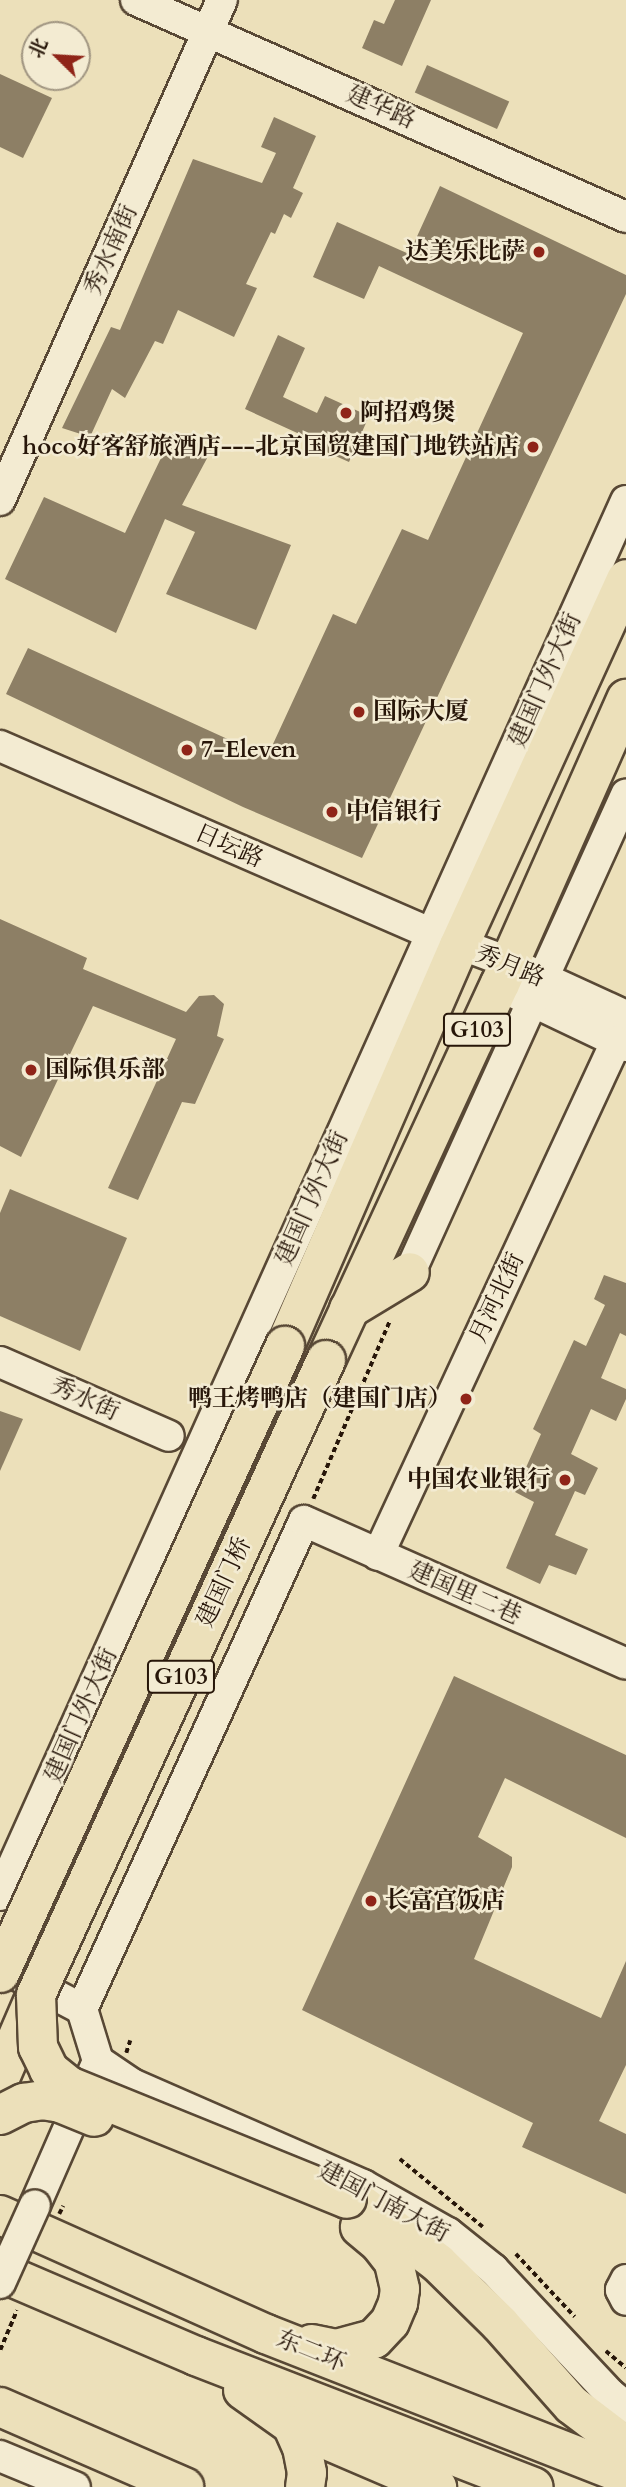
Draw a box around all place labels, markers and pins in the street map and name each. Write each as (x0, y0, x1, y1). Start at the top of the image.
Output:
place label: 达美乐比萨 (405, 238, 525, 266)
marker: 达美乐比萨 (531, 244, 547, 260)
place label: 阿招鸡煲 (360, 399, 456, 427)
marker: 阿招鸡煲 (338, 405, 354, 421)
place label: hoco好客舒旅酒店---北京国贸建国门地铁站店 (22, 433, 519, 461)
marker: hoco好客舒旅酒店---北京国贸建国门地铁站店 (525, 439, 541, 455)
place label: 国际大厦 (373, 698, 469, 726)
marker: 国际大厦 (351, 704, 367, 720)
place label: 7-Eleven (201, 736, 297, 764)
marker: 7-Eleven (179, 742, 195, 758)
place label: 中信银行 (346, 798, 442, 826)
marker: 中信银行 (324, 804, 340, 820)
place label: 国际俱乐部 (45, 1056, 165, 1084)
marker: 国际俱乐部 (23, 1062, 39, 1078)
place label: 鸭王烤鸭店（建国门店） (188, 1385, 452, 1413)
marker: 鸭王烤鸭店（建国门店） (458, 1391, 474, 1407)
place label: 中国农业银行 (407, 1466, 551, 1494)
marker: 中国农业银行 (557, 1472, 573, 1488)
place label: 长富宫饭店 (385, 1887, 505, 1915)
marker: 长富宫饭店 (363, 1893, 379, 1909)

